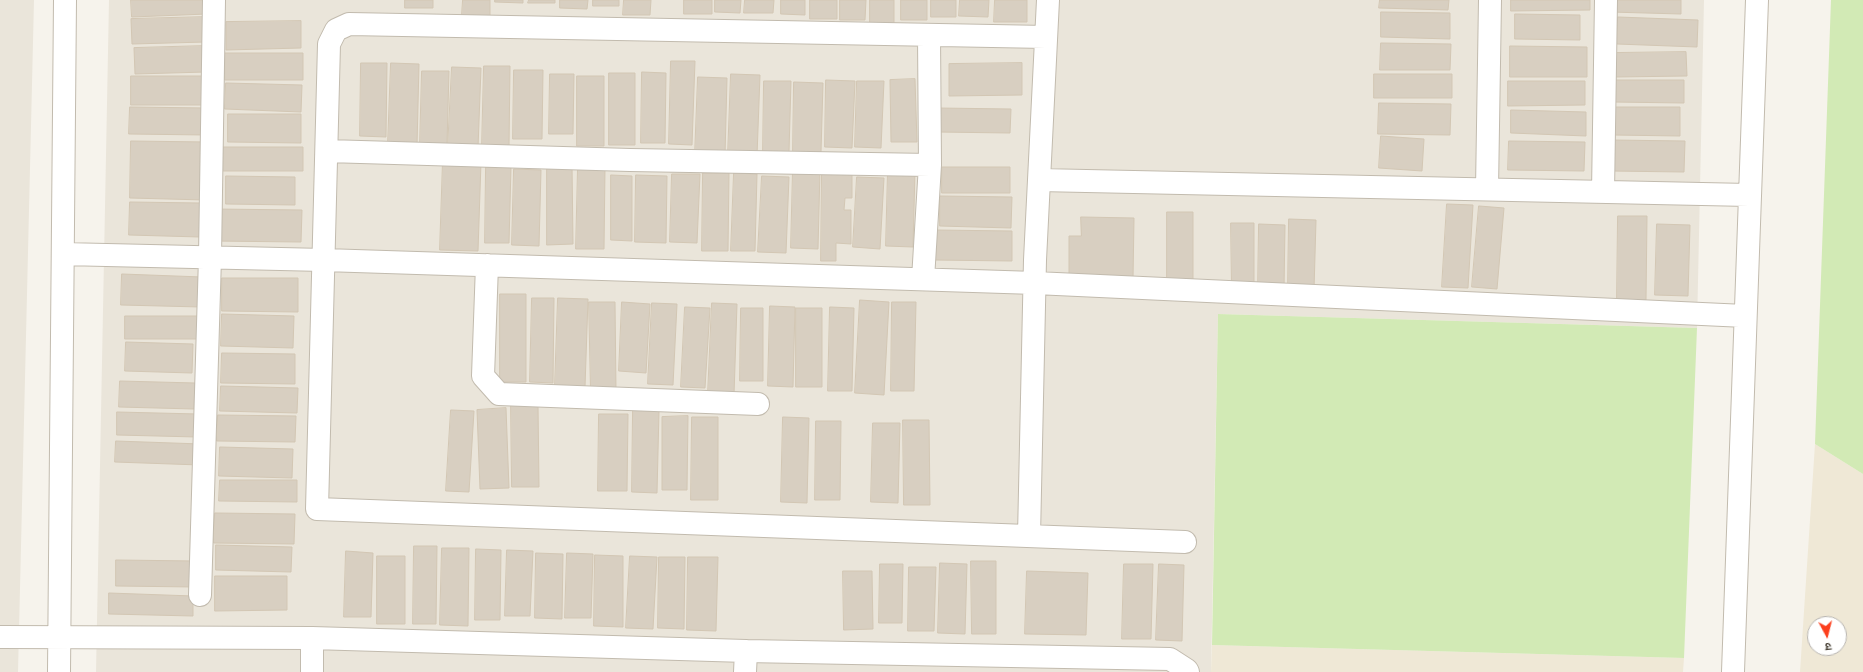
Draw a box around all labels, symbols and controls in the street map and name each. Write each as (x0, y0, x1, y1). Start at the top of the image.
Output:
north arrow (1807, 616, 1847, 656)
text: उ (1824, 640, 1833, 655)

